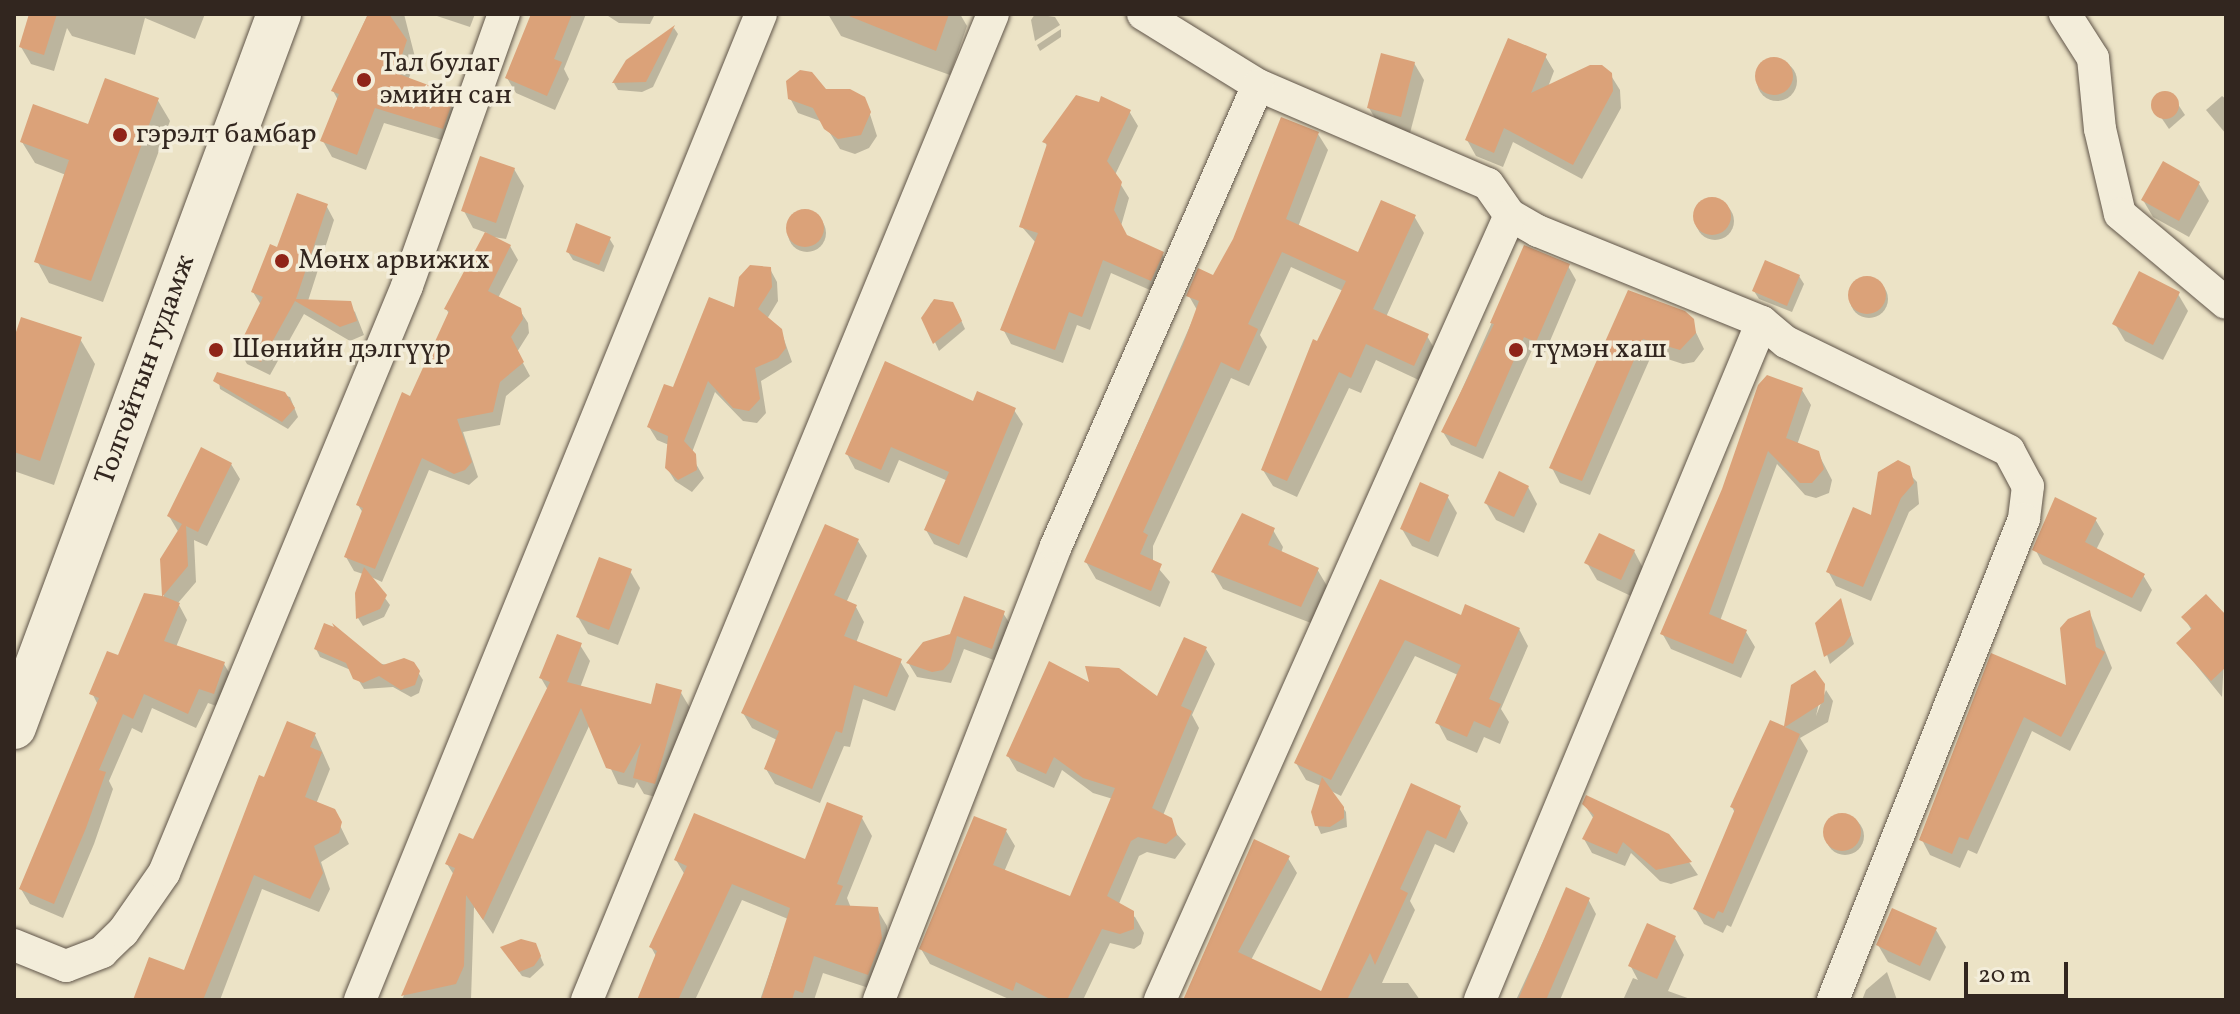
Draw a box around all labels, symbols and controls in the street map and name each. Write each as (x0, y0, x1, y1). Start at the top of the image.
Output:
place label: Тал булаг эмийн сан (380, 47, 512, 113)
marker: Тал булаг эмийн сан (355, 71, 373, 89)
place label: гэрэлт бамбар (136, 118, 316, 152)
marker: гэрэлт бамбар (111, 126, 129, 144)
place label: Мөнх арвижих (298, 244, 490, 278)
street label: Толгойтын гудамж (89, 250, 203, 490)
marker: Мөнх арвижих (273, 252, 291, 270)
place label: Шөнийн дэлгүүр (232, 333, 451, 367)
place label: түмэн хаш (1532, 333, 1667, 367)
marker: Шөнийн дэлгүүр (207, 341, 225, 359)
marker: түмэн хаш (1507, 341, 1525, 359)
scale bar (1968, 946, 2072, 996)
text: 20 m (1978, 959, 2031, 993)

